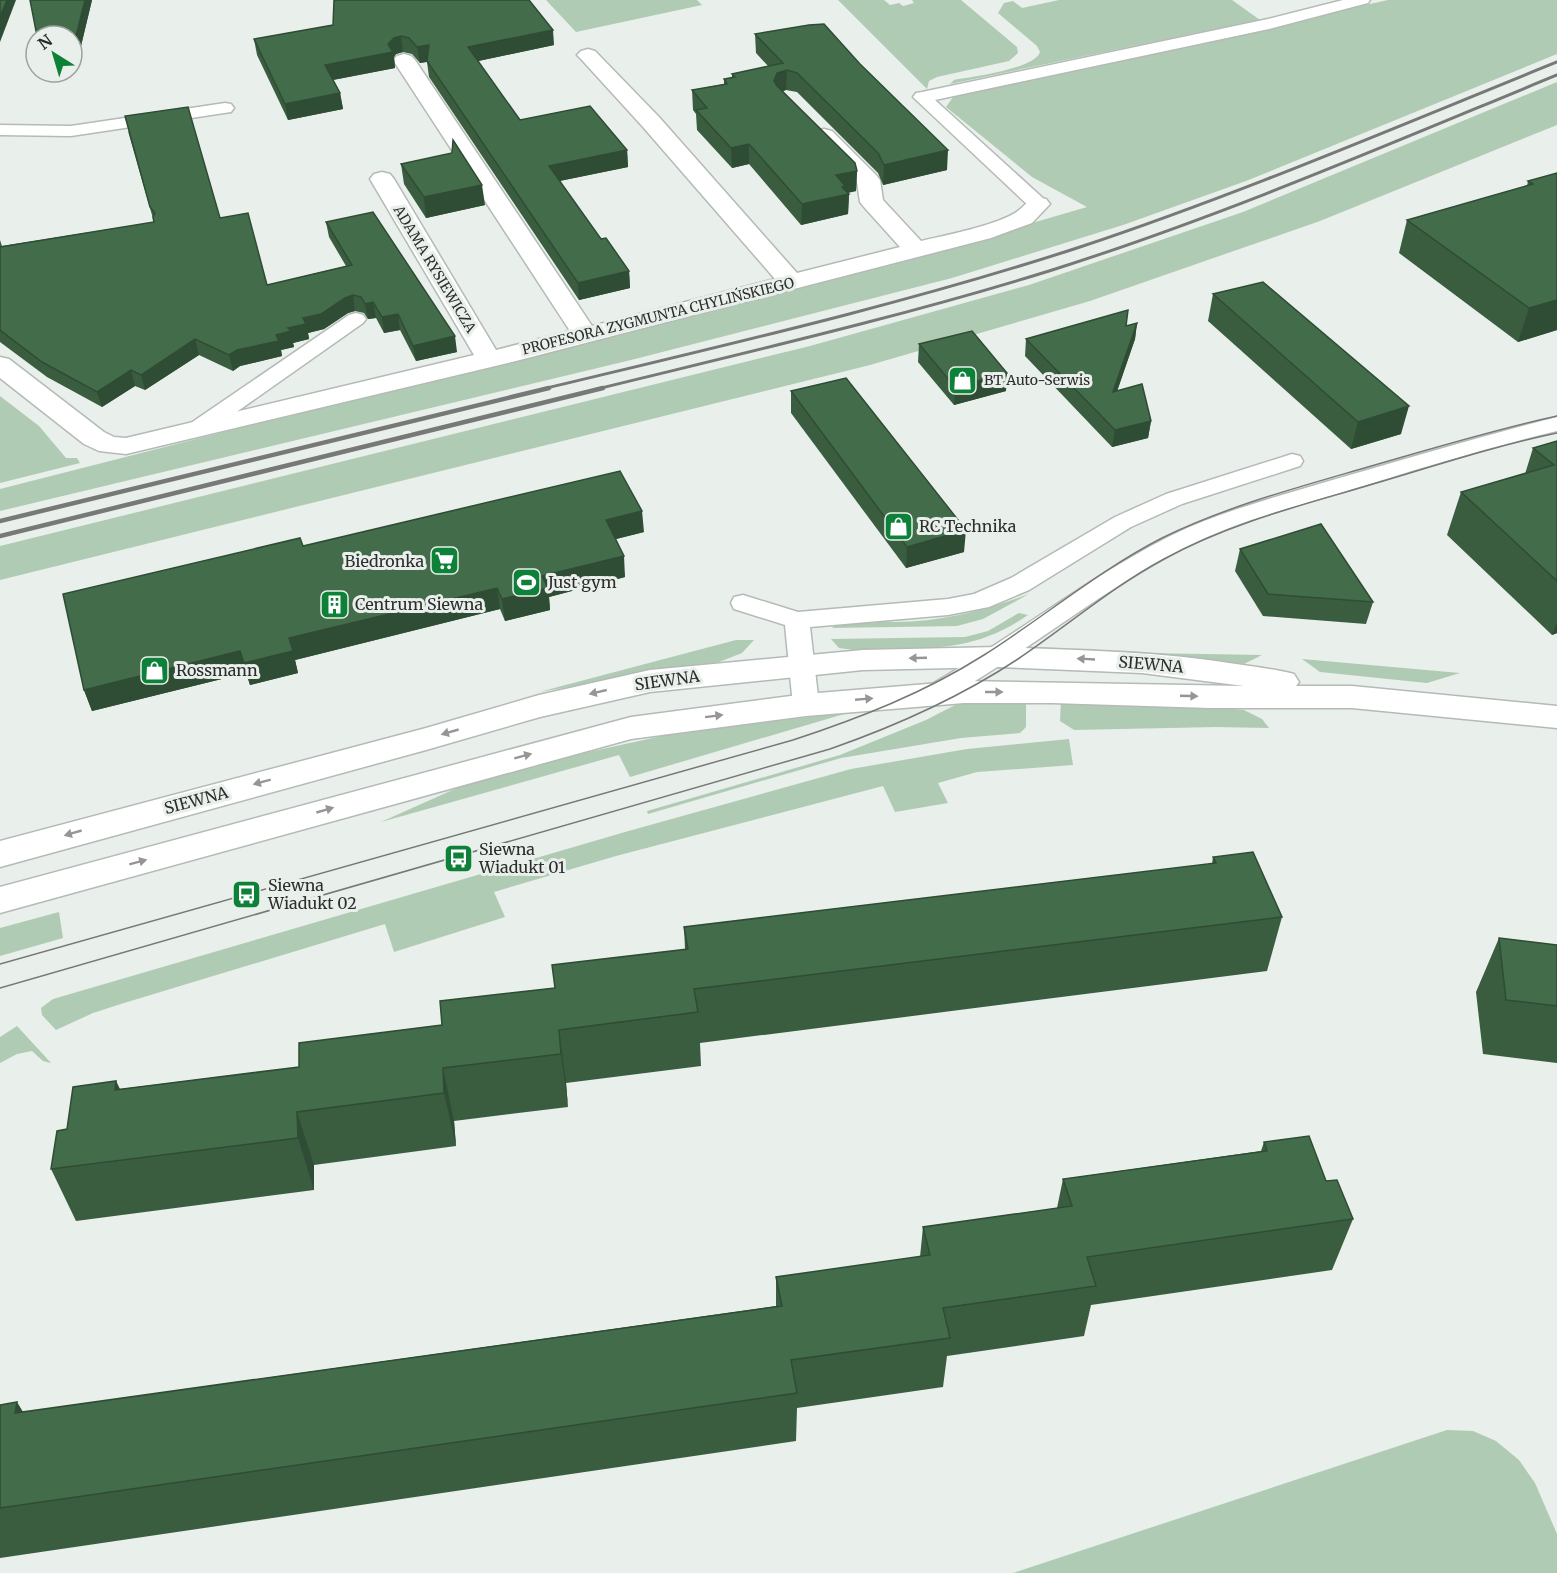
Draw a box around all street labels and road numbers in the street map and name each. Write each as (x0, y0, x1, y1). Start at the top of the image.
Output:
street label: ADAMA RYSIEWICZA (389, 201, 480, 336)
street label: PROFESORA ZYGMUNTA CHYLIŃSKIEGO (520, 273, 796, 359)
street label: SIEWNA (1118, 651, 1185, 677)
street label: SIEWNA (633, 665, 701, 694)
street label: SIEWNA (162, 782, 231, 818)

